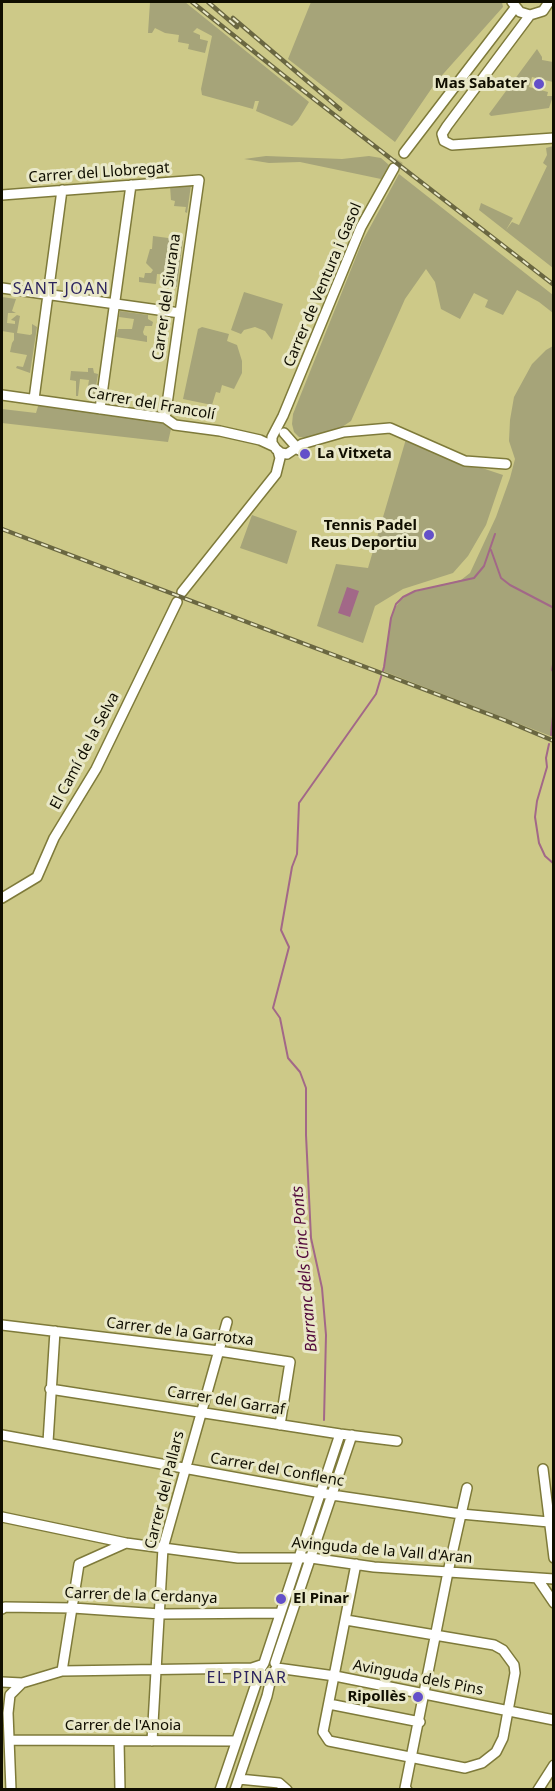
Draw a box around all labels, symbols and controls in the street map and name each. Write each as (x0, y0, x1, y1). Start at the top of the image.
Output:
place label: Mas Sabater (435, 75, 527, 93)
marker: Mas Sabater (532, 77, 546, 91)
street label: Carrer del Llobregat (28, 159, 170, 187)
street label: Carrer de Ventura i Gasol (280, 200, 366, 370)
street label: Carrer del Siurana (149, 233, 185, 361)
district label: SANT JOAN (13, 279, 109, 299)
street label: Carrer del Francolí (86, 384, 216, 424)
place label: La Vitxeta (317, 445, 392, 463)
marker: La Vitxeta (298, 447, 312, 461)
place label: Tennis Padel Reus Deportiu (311, 517, 417, 552)
marker: Tennis Padel Reus Deportiu (422, 528, 436, 542)
street label: El Camí de la Selva (46, 689, 124, 813)
water label: Barranc dels Cinc Ponts (288, 1185, 322, 1353)
street label: Carrer de la Garrotxa (105, 1314, 255, 1350)
street label: Carrer del Garraf (166, 1383, 286, 1419)
street label: Carrer del Pallars (142, 1429, 188, 1551)
street label: Carrer del Conflenc (209, 1449, 345, 1491)
street label: Avinguda de la Vall d'Aran (291, 1534, 473, 1568)
street label: Carrer de la Cerdanya (64, 1584, 218, 1608)
place label: El Pinar (293, 1590, 349, 1608)
marker: El Pinar (274, 1592, 288, 1606)
street label: Avinguda dels Pins (351, 1657, 485, 1699)
district label: EL PINAR (207, 1668, 287, 1688)
place label: Ripollès (347, 1688, 406, 1706)
marker: Ripollès (411, 1690, 425, 1704)
street label: Carrer de l'Anoia (65, 1717, 181, 1735)

